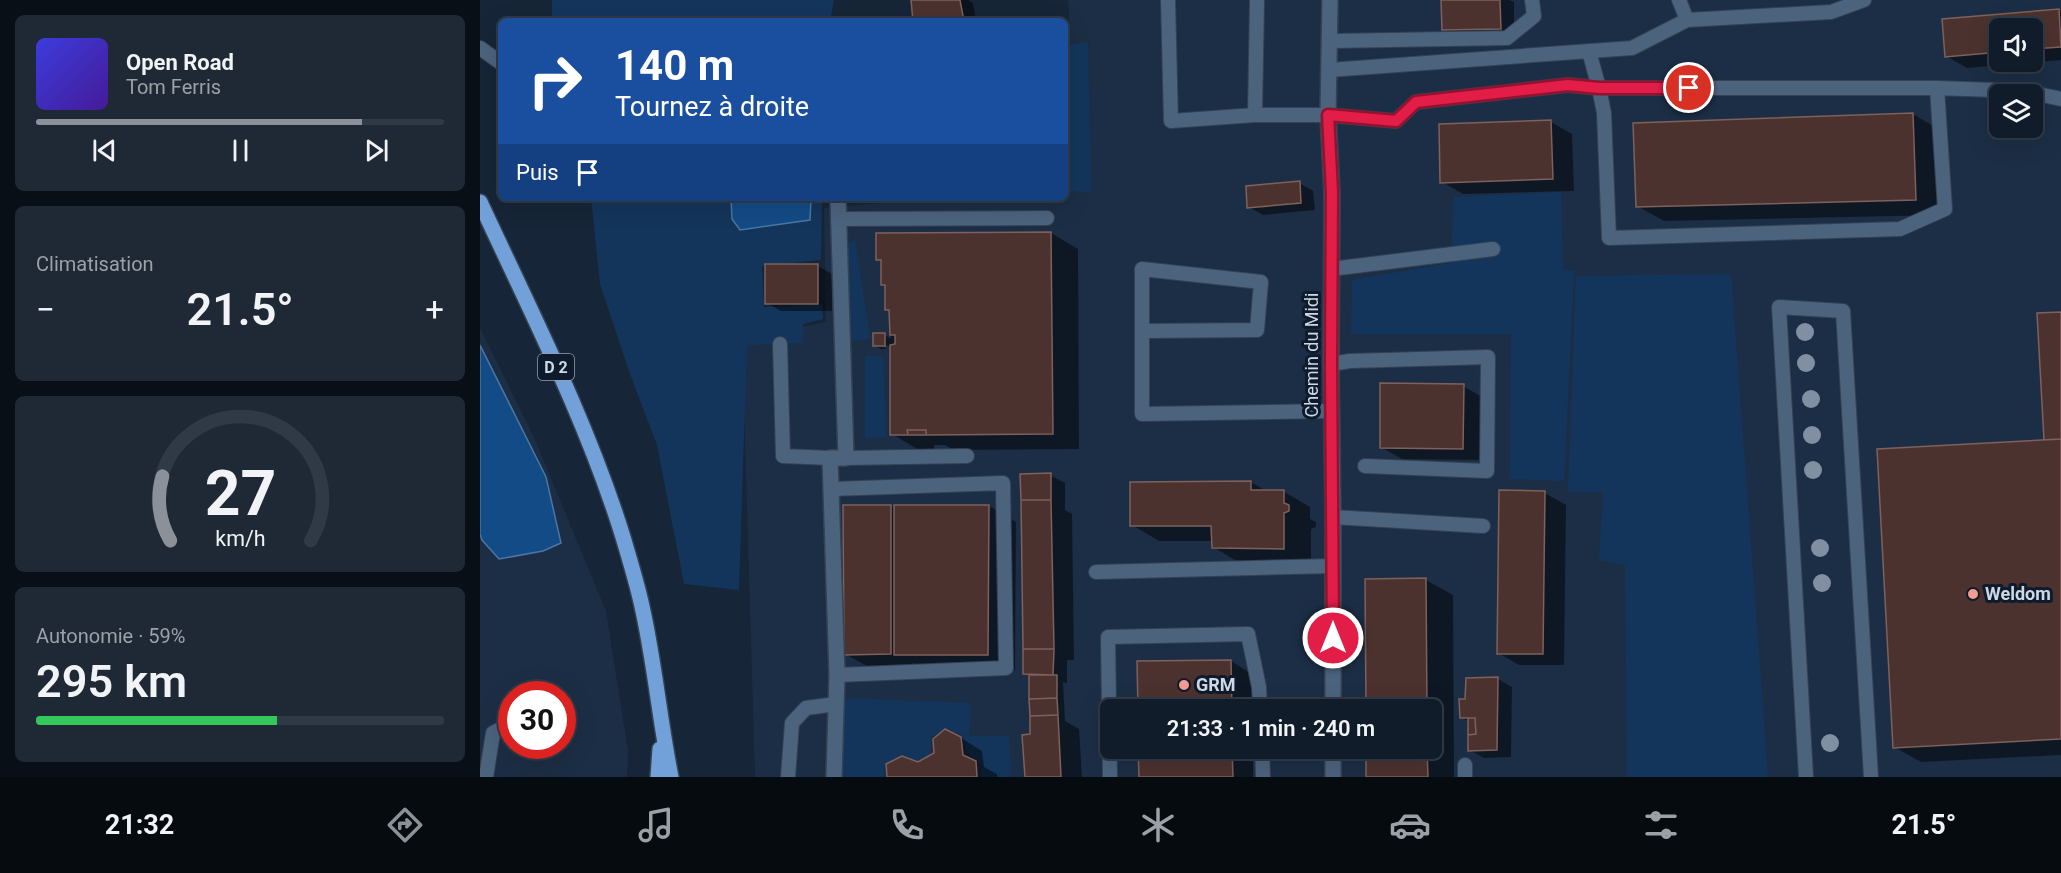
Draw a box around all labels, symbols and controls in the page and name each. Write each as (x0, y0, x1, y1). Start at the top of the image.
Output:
map controls (1989, 18, 2043, 138)
button: sound (1989, 18, 2043, 72)
text: 140 m (615, 41, 734, 90)
icon: right (516, 42, 594, 120)
text: Open Road (126, 50, 234, 75)
pin (1663, 62, 1714, 113)
icon: arrive (1672, 71, 1705, 104)
text: Tom Ferris (126, 75, 221, 99)
button: layers (1989, 84, 2043, 138)
text: Tournez à droite (615, 91, 809, 123)
icon: previous (88, 134, 121, 167)
icon: pause (224, 134, 257, 167)
icon: next (360, 134, 393, 167)
icon: arrive (571, 156, 604, 189)
text: Puis (516, 160, 559, 185)
text: Climatisation (36, 252, 154, 276)
text: 21.5° (186, 283, 294, 336)
text: − (36, 290, 55, 329)
text: + (425, 290, 444, 329)
street label: Chemin du Midi (1301, 293, 1322, 417)
road number: D 2 (538, 354, 574, 380)
text: 27 (204, 457, 276, 530)
text: km/h (215, 526, 265, 551)
place label: Weldom (1985, 583, 2051, 604)
marker: Weldom (1966, 587, 1980, 601)
position arrow (1301, 606, 1365, 670)
text: Autonomie · 59% (36, 624, 185, 648)
text: 295 km (36, 655, 187, 708)
place label: GRM (1196, 674, 1236, 695)
marker: GRM (1177, 678, 1191, 692)
speed limit sign: 30 (498, 681, 576, 759)
text: 21:33 · 1 min · 240 m (1167, 716, 1375, 741)
icon: directions (384, 804, 426, 846)
icon: music (635, 804, 677, 846)
icon: phone (886, 804, 928, 846)
icon: climate (1137, 804, 1179, 846)
icon: car (1389, 804, 1431, 846)
icon: filters (1640, 804, 1682, 846)
text: 21:32 (105, 809, 174, 841)
text: 21.5° (1891, 809, 1956, 841)

